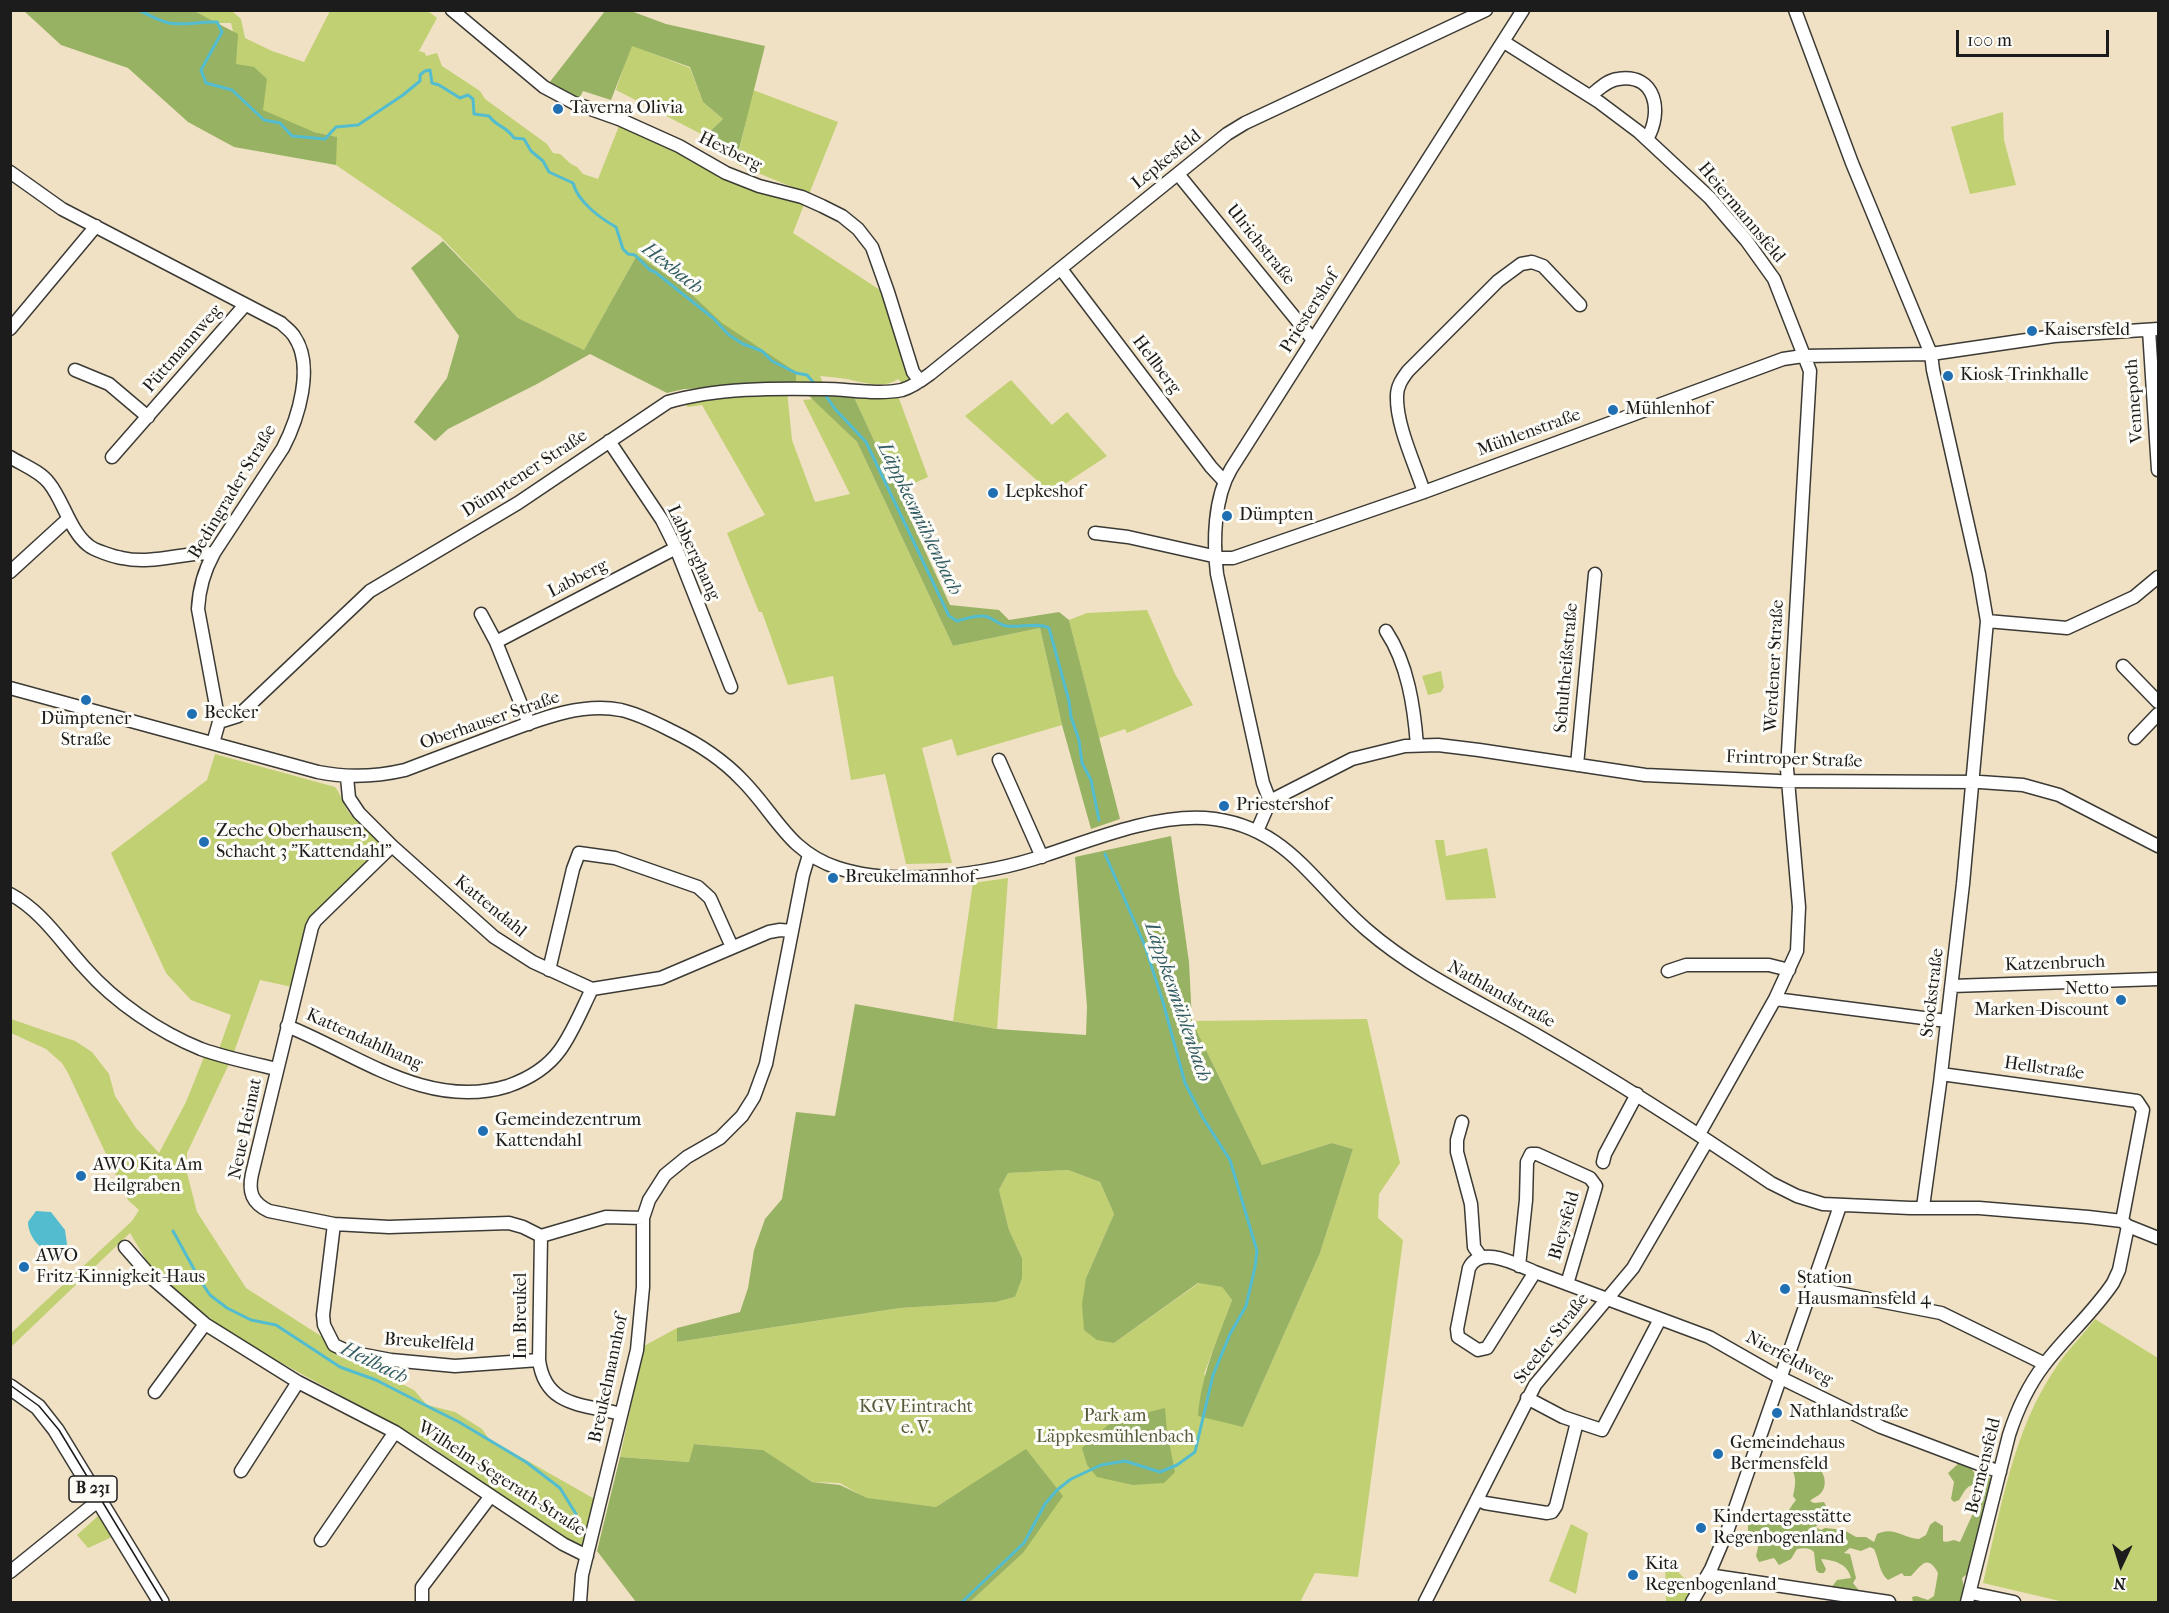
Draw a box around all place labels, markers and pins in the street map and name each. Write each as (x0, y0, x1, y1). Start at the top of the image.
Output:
place label: Taverna Olivia (570, 98, 683, 120)
marker: Taverna Olivia (551, 102, 565, 116)
place label: Kaisersfeld (2044, 320, 2130, 342)
marker: Kaisersfeld (2025, 324, 2039, 338)
place label: Kiosk-Trinkhalle (1960, 365, 2089, 387)
marker: Kiosk-Trinkhalle (1941, 369, 1955, 383)
place label: Mühlenhof (1625, 399, 1711, 421)
marker: Mühlenhof (1606, 403, 1620, 417)
place label: Lepkeshof (1005, 482, 1084, 504)
marker: Lepkeshof (986, 486, 1000, 500)
place label: Dümpten (1239, 505, 1313, 527)
marker: Dümpten (1220, 509, 1234, 523)
marker: Dümptener Straße (79, 693, 93, 707)
place label: Becker (204, 703, 258, 725)
marker: Becker (185, 707, 199, 721)
place label: Dümptener Straße (41, 709, 131, 752)
place label: Priestershof (1236, 795, 1330, 817)
marker: Priestershof (1217, 799, 1231, 813)
place label: Zeche Oberhausen, Schacht 3 "Kattendahl" (216, 821, 392, 864)
marker: Zeche Oberhausen, Schacht 3 "Kattendahl" (197, 835, 211, 849)
place label: Breukelmannhof (845, 867, 975, 889)
marker: Breukelmannhof (826, 871, 840, 885)
place label: Netto Marken-Discount (1974, 979, 2109, 1022)
marker: Netto Marken-Discount (2114, 993, 2128, 1007)
place label: Gemeindezentrum Kattendahl (495, 1110, 641, 1152)
marker: Gemeindezentrum Kattendahl (476, 1124, 490, 1138)
place label: AWO Kita Am Heilgraben (93, 1155, 202, 1198)
marker: AWO Kita Am Heilgraben (74, 1169, 88, 1183)
place label: AWO Fritz-Kinnigkeit-Haus (36, 1246, 205, 1288)
marker: AWO Fritz-Kinnigkeit-Haus (17, 1260, 31, 1274)
place label: Station Hausmannsfeld 4 (1797, 1268, 1931, 1310)
marker: Station Hausmannsfeld 4 (1778, 1282, 1792, 1296)
place label: Nathlandstraße (1789, 1402, 1908, 1424)
marker: Nathlandstraße (1770, 1406, 1784, 1420)
place label: Gemeindehaus Bermensfeld (1730, 1433, 1845, 1476)
marker: Gemeindehaus Bermensfeld (1711, 1447, 1725, 1461)
place label: Kindertagesstätte Regenbogenland (1713, 1507, 1851, 1550)
marker: Kindertagesstätte Regenbogenland (1694, 1521, 1708, 1535)
place label: Kita Regenbogenland (1645, 1554, 1777, 1596)
marker: Kita Regenbogenland (1626, 1568, 1640, 1582)

